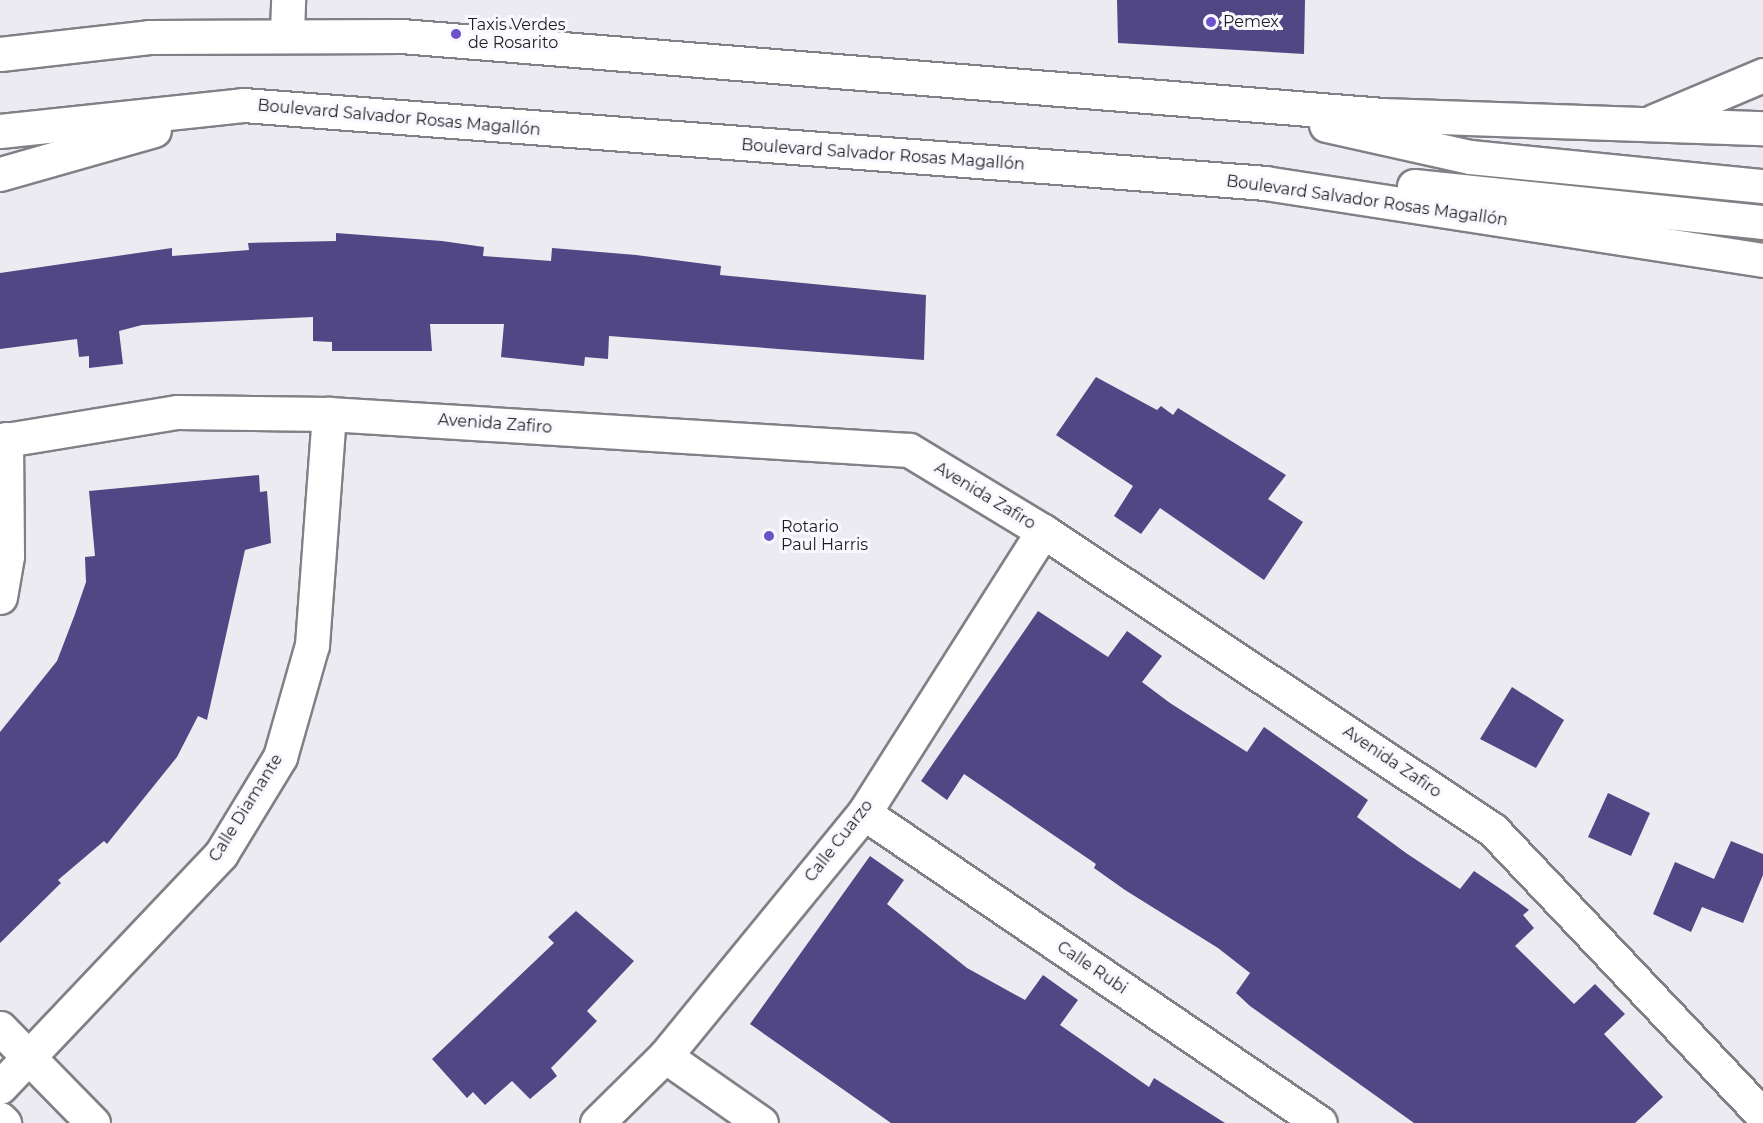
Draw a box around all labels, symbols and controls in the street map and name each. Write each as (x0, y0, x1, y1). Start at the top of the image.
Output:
place label: Pemex (1223, 12, 1279, 32)
place label: Taxis Verdes de Rosarito (468, 15, 565, 53)
marker: Pemex (1204, 15, 1218, 29)
marker: Taxis Verdes de Rosarito (449, 27, 463, 41)
street label: Boulevard Salvador Rosas Magallón (257, 96, 541, 140)
street label: Boulevard Salvador Rosas Magallón (741, 136, 1025, 174)
street label: Boulevard Salvador Rosas Magallón (1225, 172, 1509, 230)
street label: Avenida Zafiro (437, 410, 553, 438)
street label: Avenida Zafiro (931, 458, 1039, 534)
place label: Rotario Paul Harris (781, 517, 868, 555)
marker: Rotario Paul Harris (762, 529, 776, 543)
street label: Avenida Zafiro (1339, 722, 1445, 802)
street label: Calle Diamante (205, 751, 287, 865)
street label: Calle Cuarzo (801, 796, 877, 886)
street label: Calle Rubi (1053, 938, 1131, 998)

